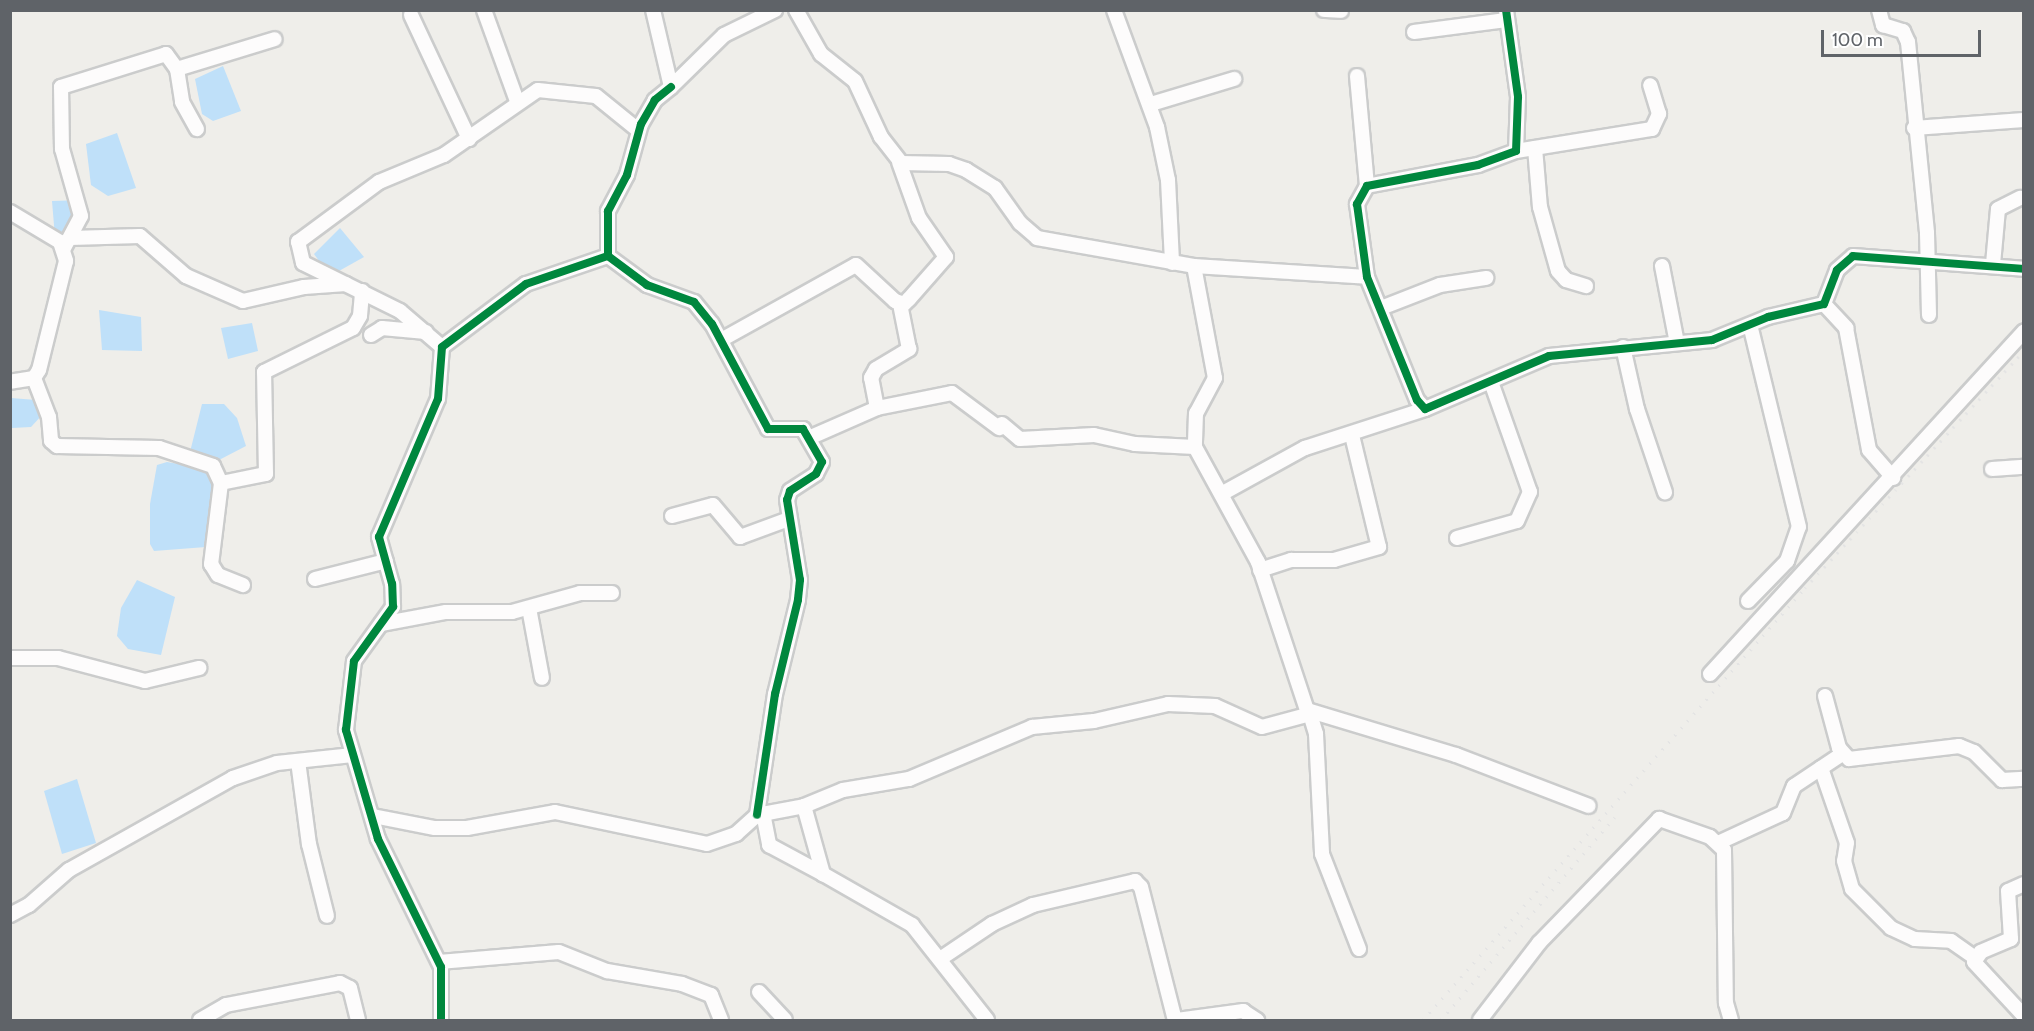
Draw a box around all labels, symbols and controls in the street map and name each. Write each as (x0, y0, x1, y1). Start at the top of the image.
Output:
scale bar (1824, 18, 1984, 56)
text: 100 m (1832, 29, 1883, 51)

